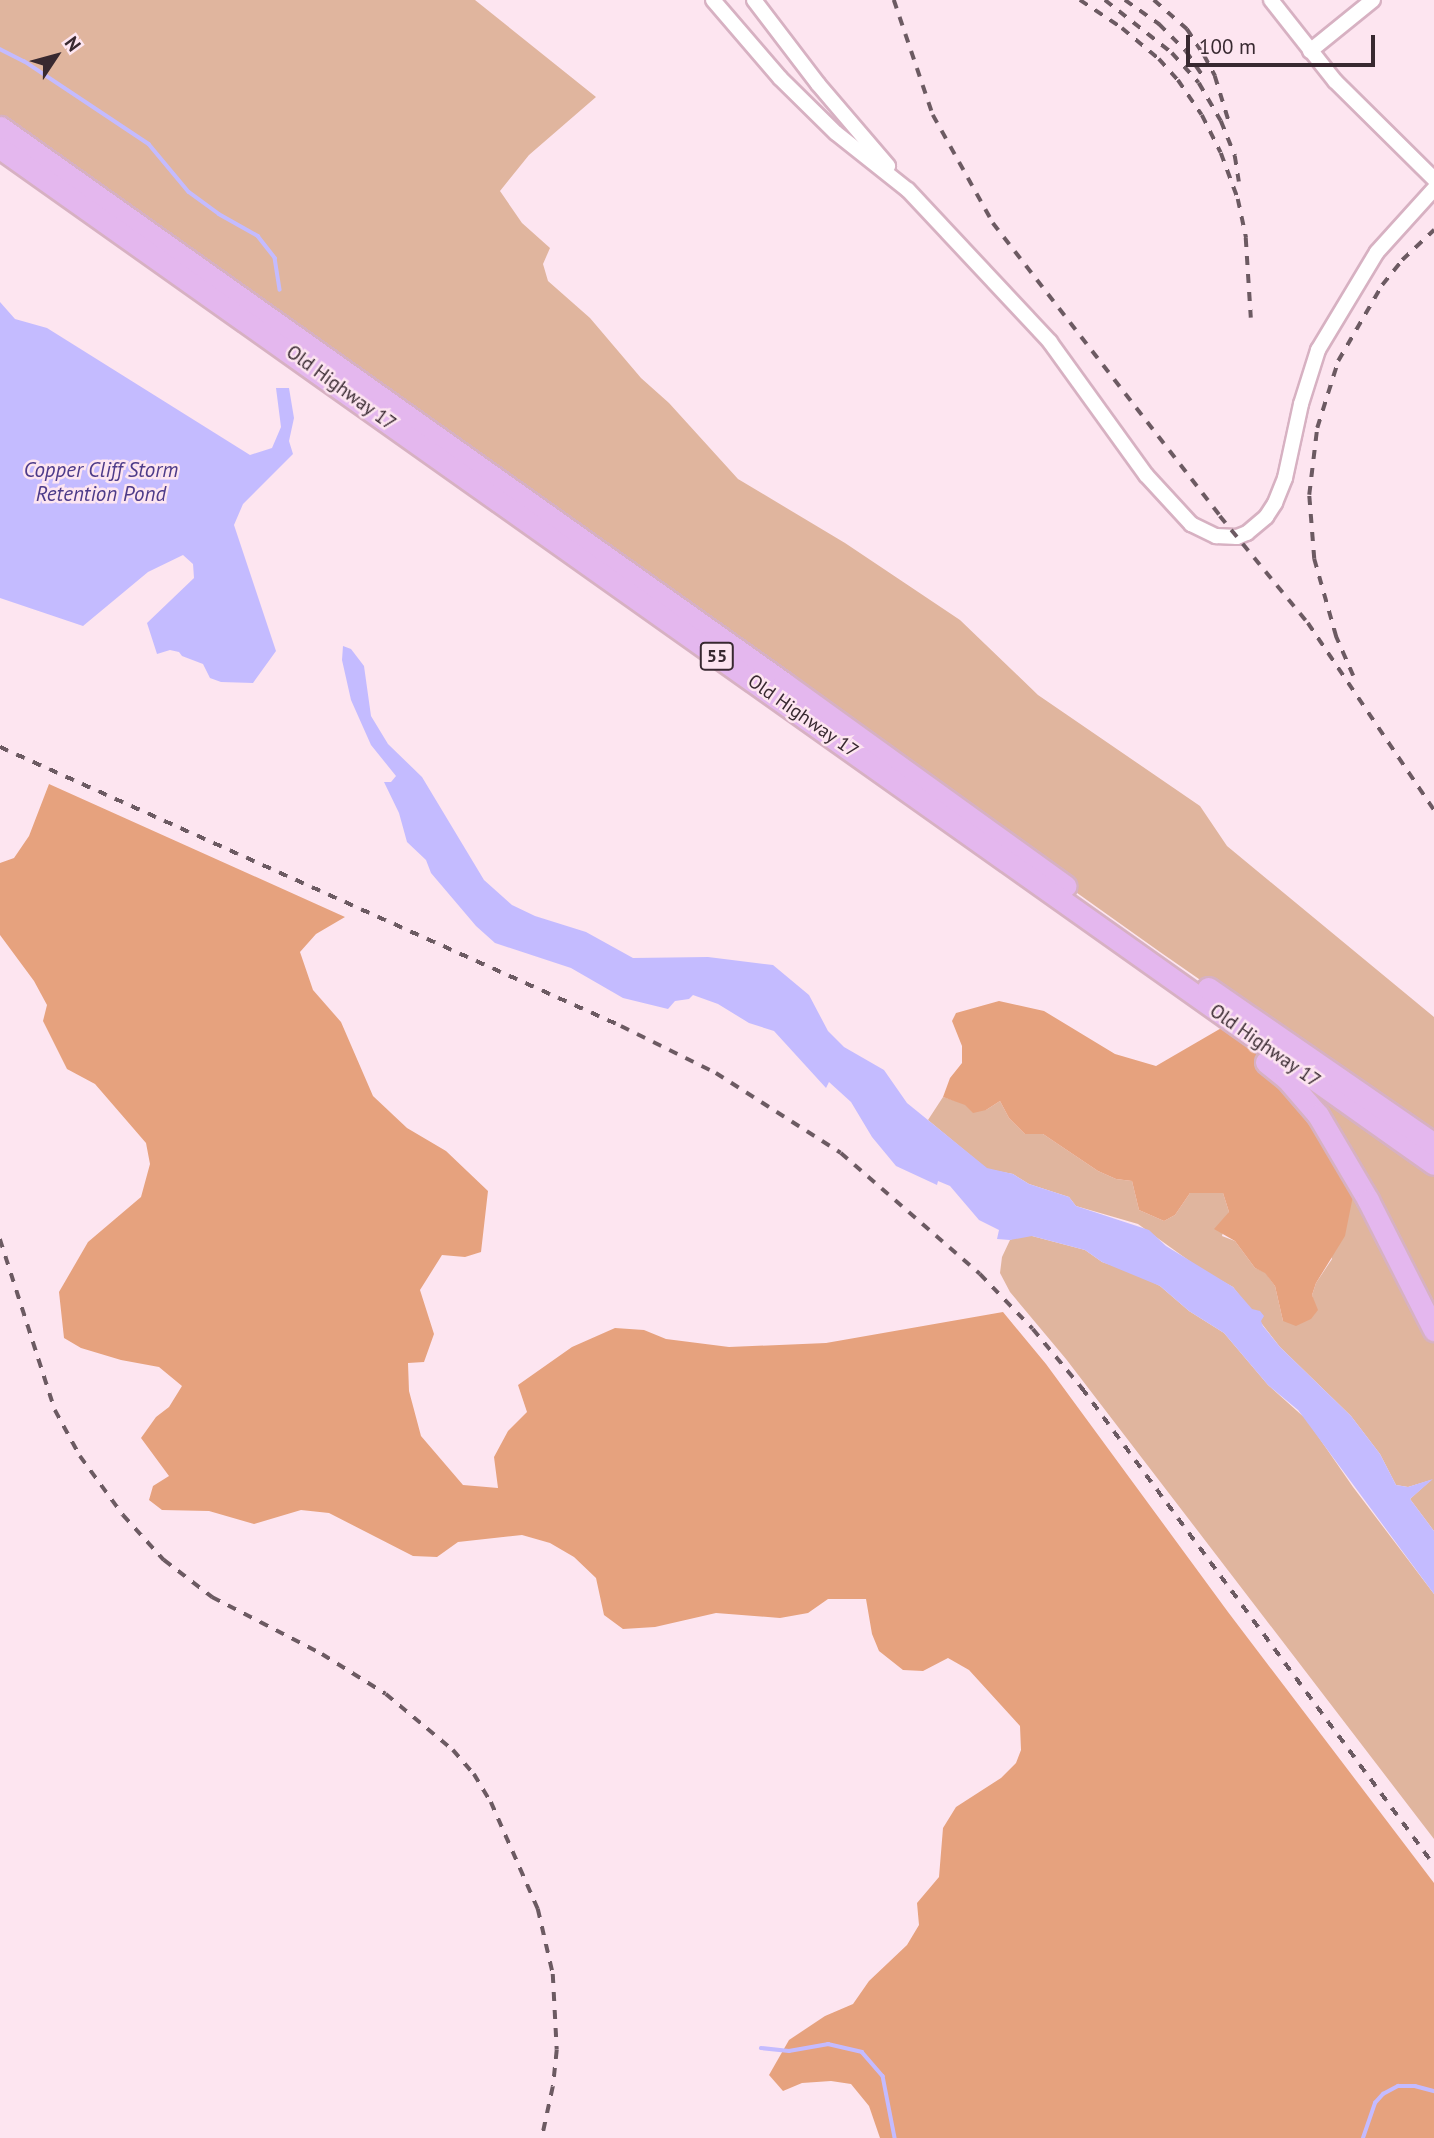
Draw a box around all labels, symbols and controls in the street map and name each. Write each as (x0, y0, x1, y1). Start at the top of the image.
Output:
north arrow (21, 21, 91, 91)
scale bar (1189, 21, 1378, 65)
text: N (60, 32, 86, 56)
text: 100 m (1199, 33, 1256, 60)
street label: Old Highway 17 (282, 340, 400, 436)
water label: Copper Cliff Storm Retention Pond (24, 457, 178, 507)
road number: 55 (700, 642, 734, 670)
street label: Old Highway 17 (743, 669, 863, 763)
street label: Old Highway 17 (1205, 999, 1325, 1093)

